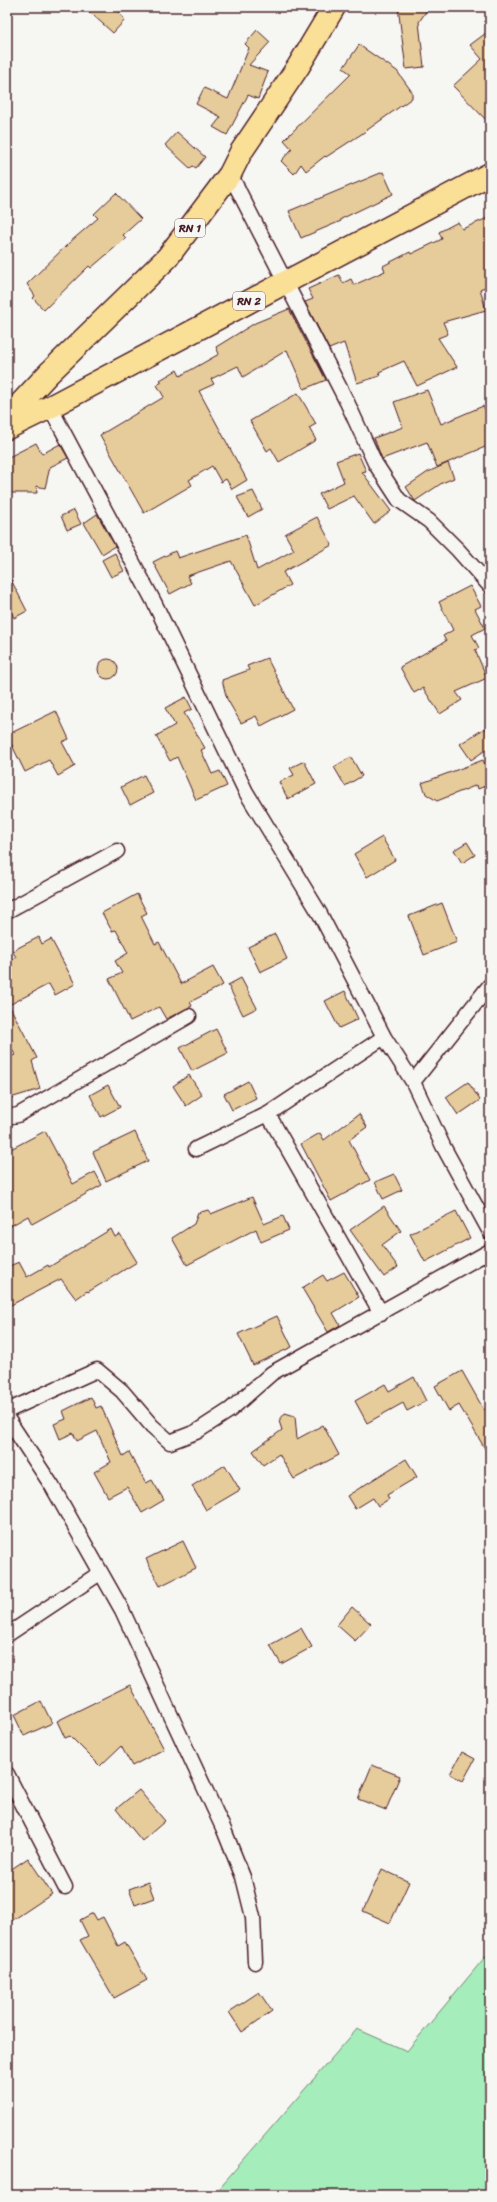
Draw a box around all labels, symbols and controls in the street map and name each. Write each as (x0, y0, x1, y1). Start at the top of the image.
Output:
road number: RN 1 (175, 219, 205, 237)
road number: RN 2 (233, 292, 265, 310)

